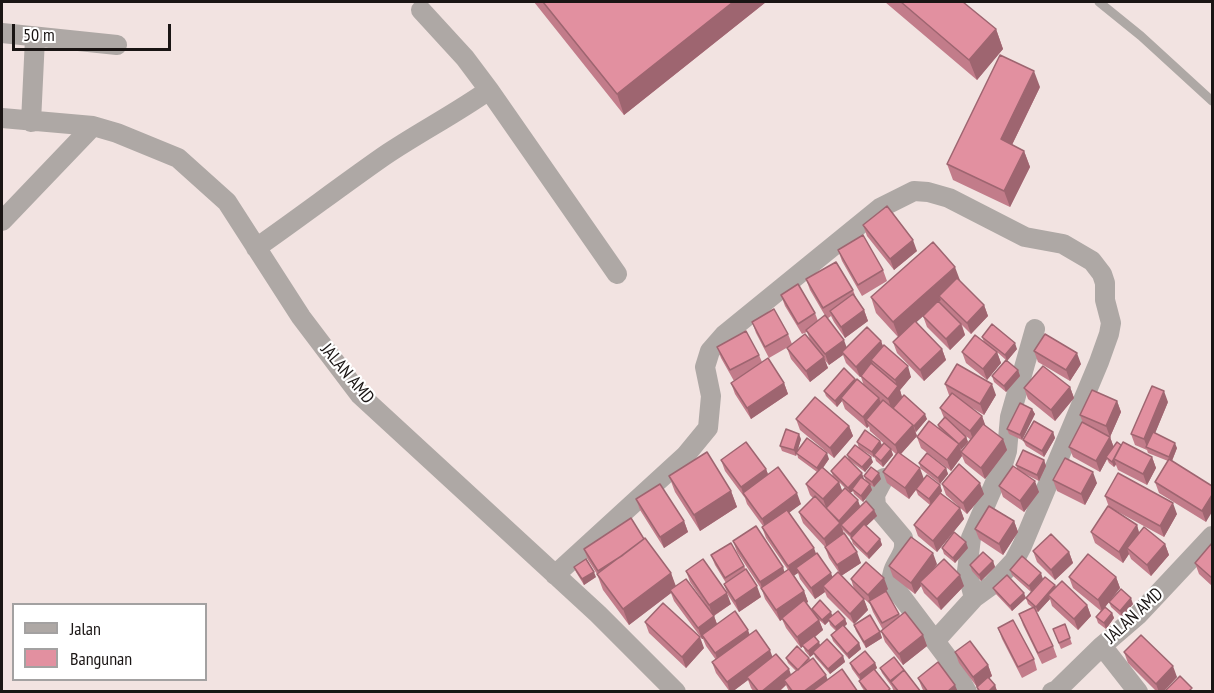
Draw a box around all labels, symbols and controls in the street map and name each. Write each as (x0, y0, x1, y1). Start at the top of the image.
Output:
scale bar (15, 12, 174, 50)
text: 50 m (23, 23, 55, 46)
street label: JALAN AMD (316, 340, 378, 408)
street label: JALAN AMD (1100, 584, 1168, 648)
legend (12, 603, 207, 681)
text: Jalan (70, 617, 101, 640)
text: Bangunan (70, 647, 132, 670)

